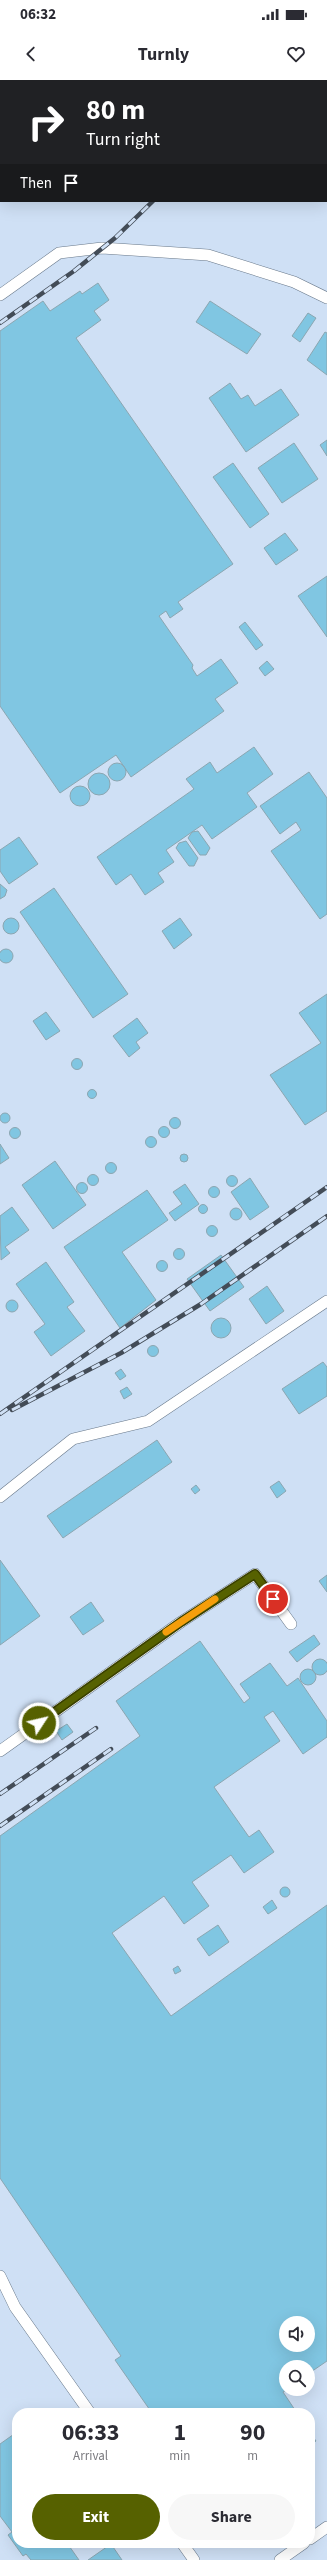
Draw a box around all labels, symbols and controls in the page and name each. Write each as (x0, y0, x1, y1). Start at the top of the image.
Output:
text: 06:32 (20, 4, 56, 25)
text: Turnly (138, 42, 189, 67)
icon: back (20, 43, 42, 65)
icon: heart (285, 43, 307, 65)
text: 80 m (86, 90, 145, 130)
icon: right (20, 96, 72, 148)
text: Turn right (86, 127, 160, 152)
icon: arrive (60, 172, 82, 194)
text: Then (20, 173, 52, 194)
pin (256, 1582, 290, 1616)
icon: arrive (262, 1588, 284, 1610)
position arrow (18, 1702, 60, 1744)
map controls (279, 2316, 315, 2396)
button: sound (279, 2316, 315, 2352)
button: search (279, 2360, 315, 2396)
text: 06:33 (62, 2415, 120, 2450)
text: 1 (173, 2415, 186, 2450)
text: 90 (240, 2415, 265, 2450)
text: Arrival (73, 2447, 108, 2465)
text: min (169, 2447, 190, 2465)
text: m (247, 2447, 258, 2465)
button: Exit (32, 2494, 160, 2540)
button: Share (168, 2494, 295, 2540)

